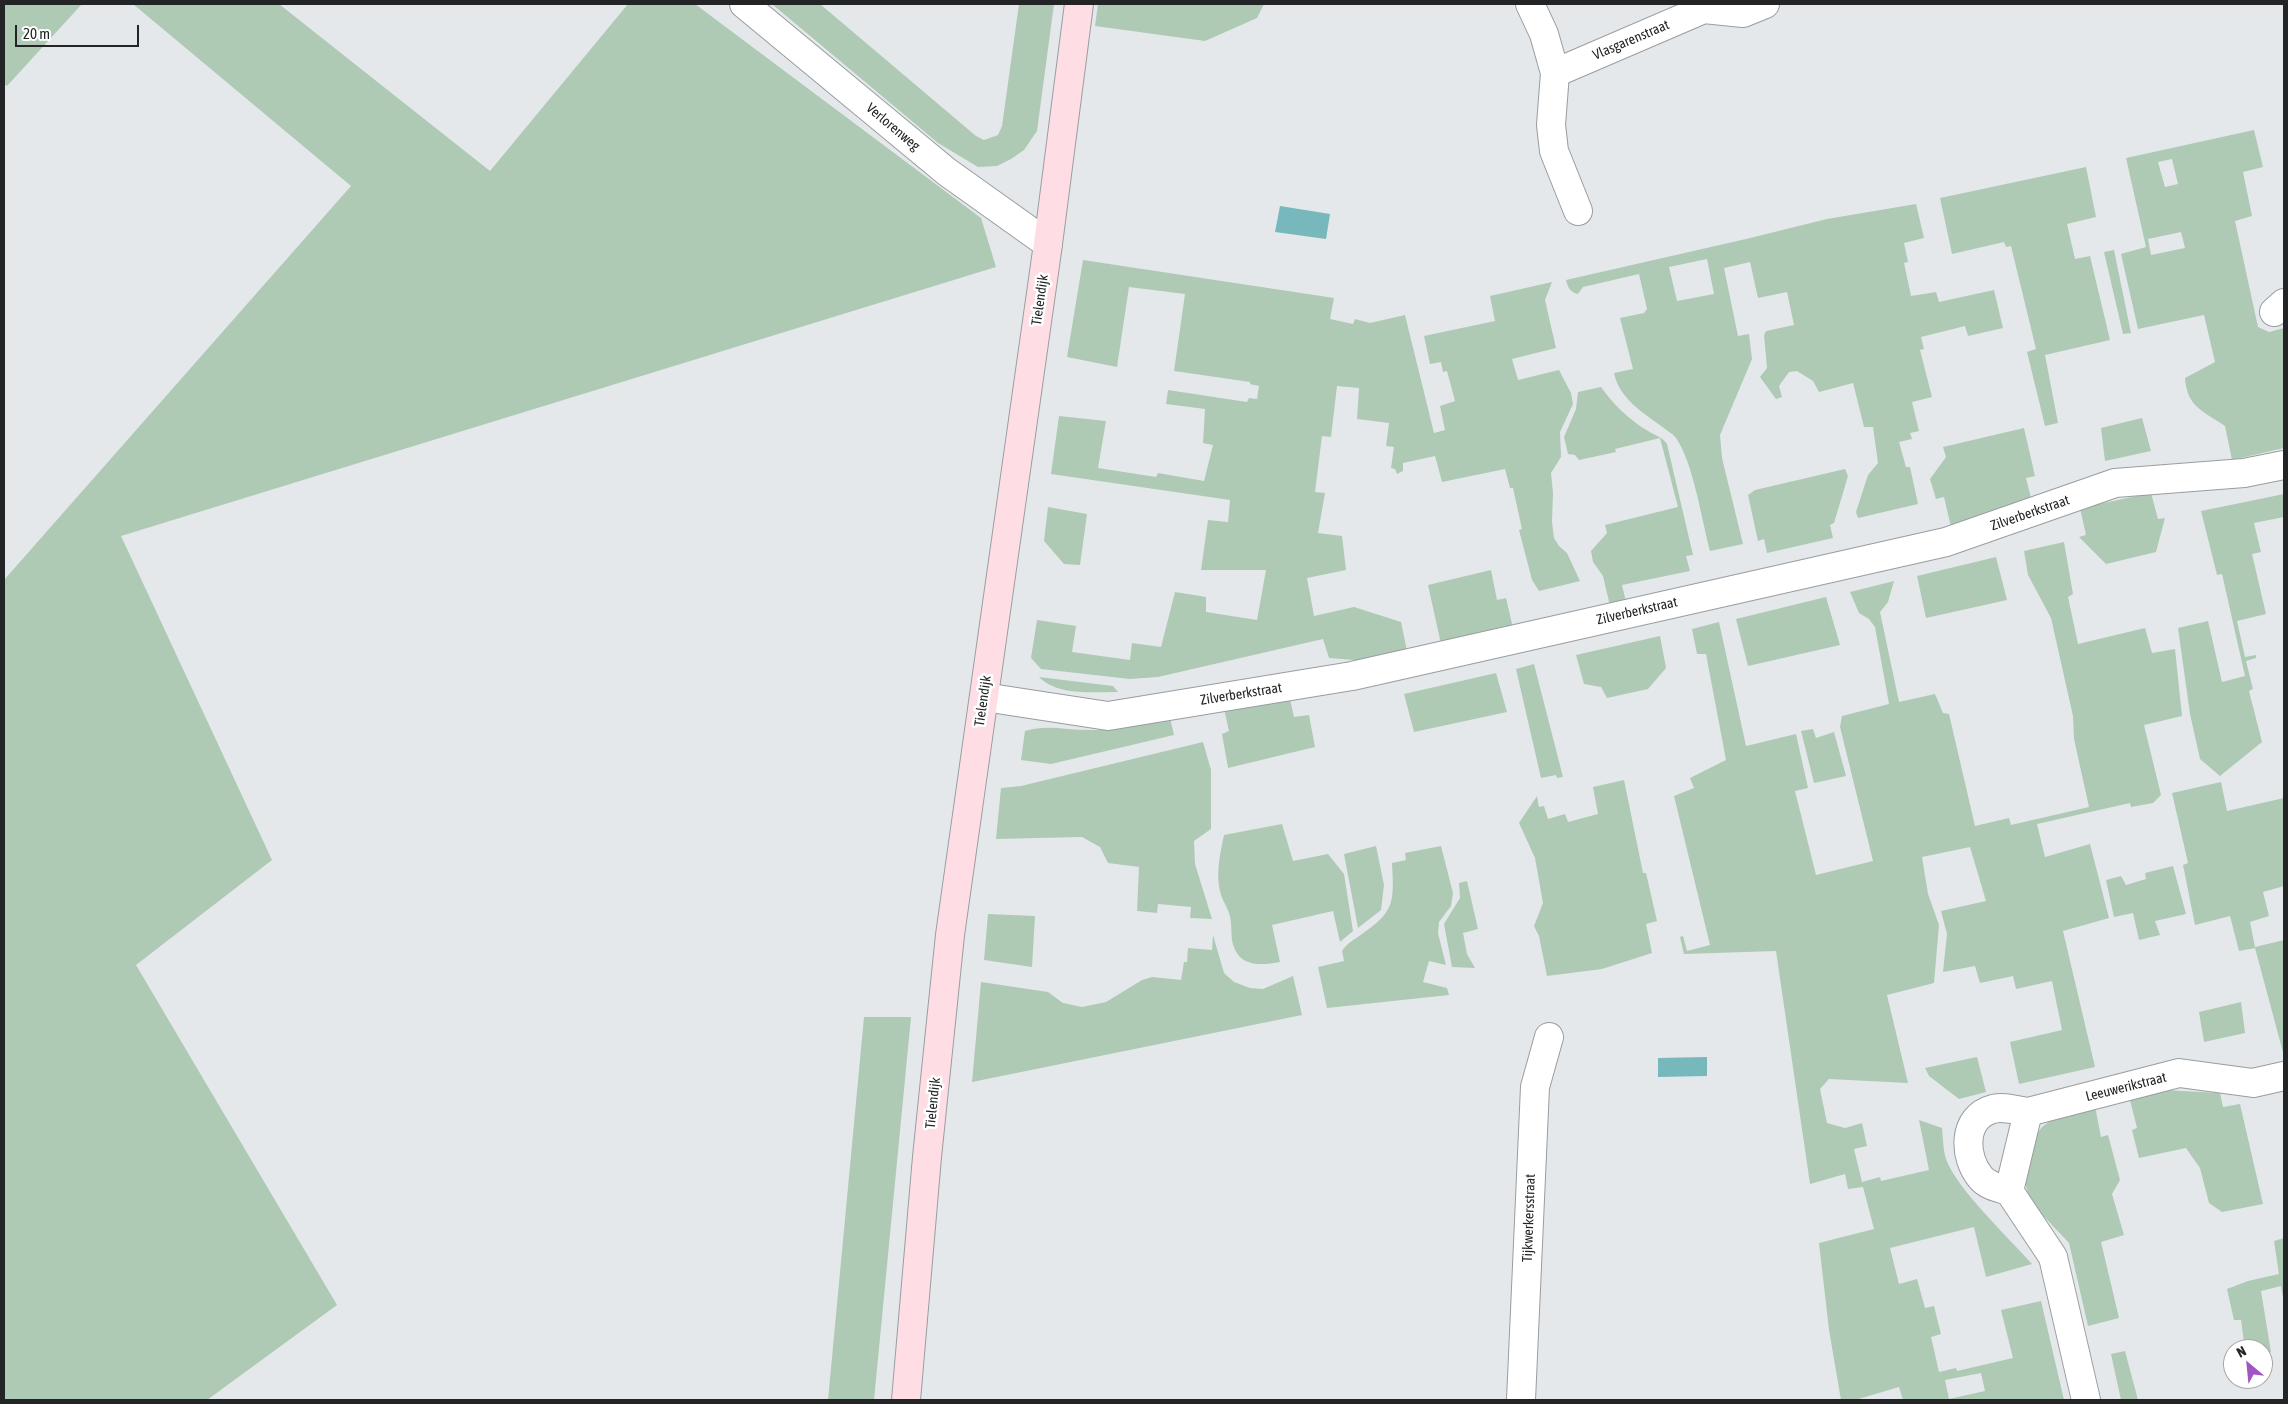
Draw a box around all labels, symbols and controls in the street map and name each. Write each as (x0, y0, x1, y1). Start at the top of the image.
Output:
scale bar (18, 15, 141, 47)
street label: Vlasgarenstraat (1590, 16, 1672, 64)
text: 20 m (23, 25, 50, 42)
street label: Verlorenweg (863, 100, 923, 154)
street label: Tielendijk (1028, 273, 1052, 327)
street label: Zilverberkstraat (1988, 492, 2072, 534)
street label: Zilverberkstraat (1595, 594, 1679, 628)
street label: Tielendijk (971, 674, 995, 728)
street label: Zilverberkstraat (1199, 679, 1283, 709)
street label: Leeuwerikstraat (2084, 1069, 2168, 1105)
street label: Tielendijk (922, 1077, 944, 1129)
street label: Tijkwerkersstraat (1519, 1174, 1539, 1262)
north arrow (2223, 1339, 2273, 1389)
text: N (2234, 1343, 2249, 1361)

